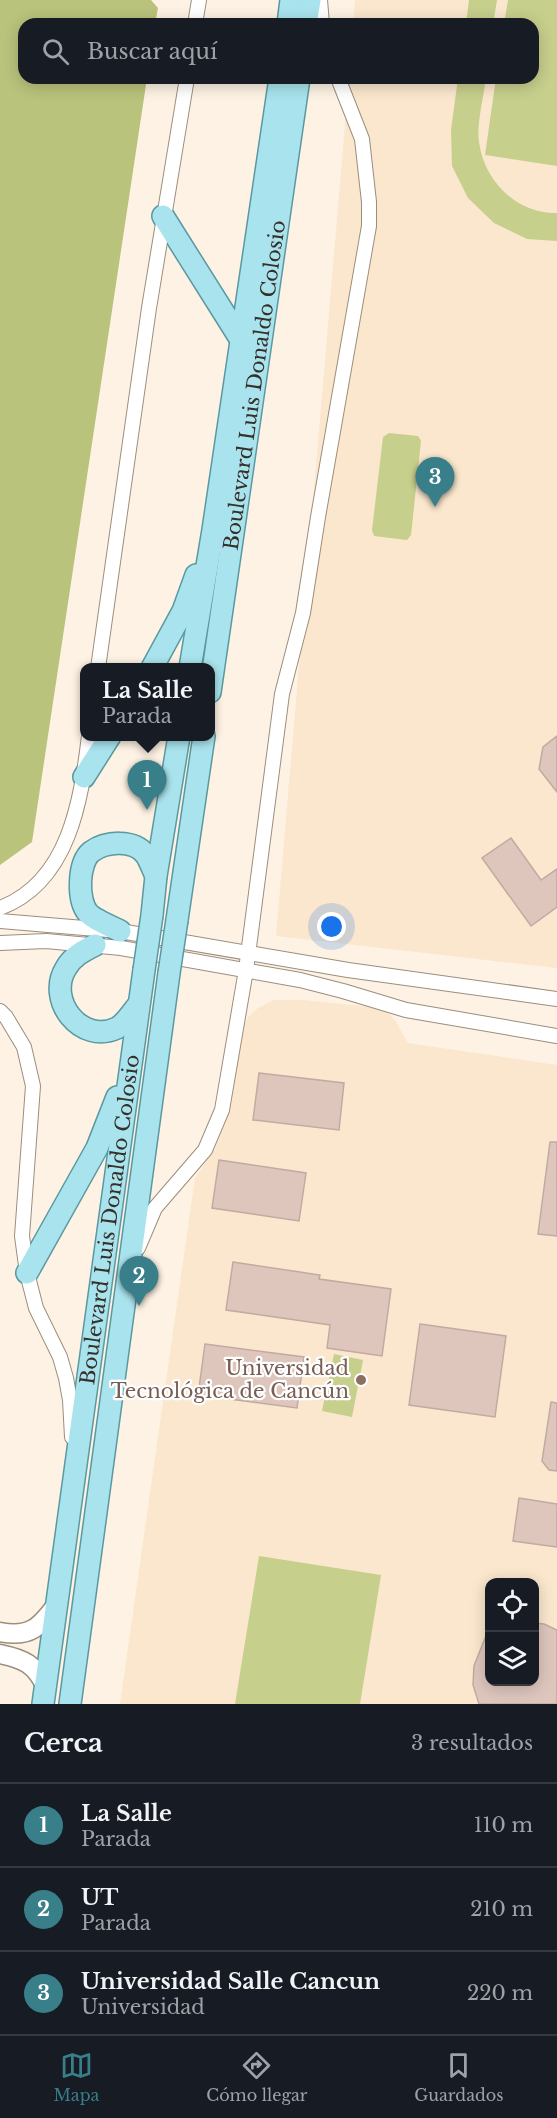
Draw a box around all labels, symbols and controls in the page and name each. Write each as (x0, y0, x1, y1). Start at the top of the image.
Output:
search box (18, 18, 539, 84)
icon: search (39, 35, 72, 68)
text: Buscar aquí (87, 38, 218, 65)
street label: Boulevard Luis Donaldo Colosio (219, 219, 290, 552)
pin: 3 (416, 458, 454, 507)
popup (80, 663, 215, 741)
text: La Salle (102, 677, 193, 704)
text: Parada (102, 704, 172, 728)
pin: 1 (128, 760, 166, 810)
your location (317, 912, 346, 941)
street label: Boulevard Luis Donaldo Colosio (75, 1053, 144, 1386)
pin: 2 (120, 1256, 158, 1306)
place label: Universidad Tecnológica de Cancún (111, 1356, 349, 1403)
marker: Universidad Tecnológica de Cancún (354, 1373, 368, 1387)
map controls (485, 1578, 539, 1686)
button: locate (485, 1578, 539, 1632)
button: layers (485, 1632, 539, 1686)
text: Cerca (24, 1727, 103, 1759)
text: 3 resultados (411, 1731, 533, 1755)
text: La Salle (81, 1800, 172, 1827)
text: 1 (39, 1813, 48, 1837)
text: 110 m (474, 1813, 533, 1837)
text: Parada (81, 1827, 151, 1851)
text: UT (81, 1884, 119, 1911)
text: 2 (37, 1897, 50, 1921)
text: 210 m (470, 1897, 533, 1921)
text: Parada (81, 1911, 151, 1935)
text: Universidad Salle Cancun (81, 1968, 380, 1995)
text: 3 (37, 1981, 50, 2005)
text: 220 m (467, 1981, 533, 2005)
text: Universidad (81, 1995, 205, 2019)
tab: Mapa (53, 2049, 99, 2105)
tab: Cómo llegar (206, 2049, 308, 2105)
tab: Guardados (414, 2049, 504, 2105)

